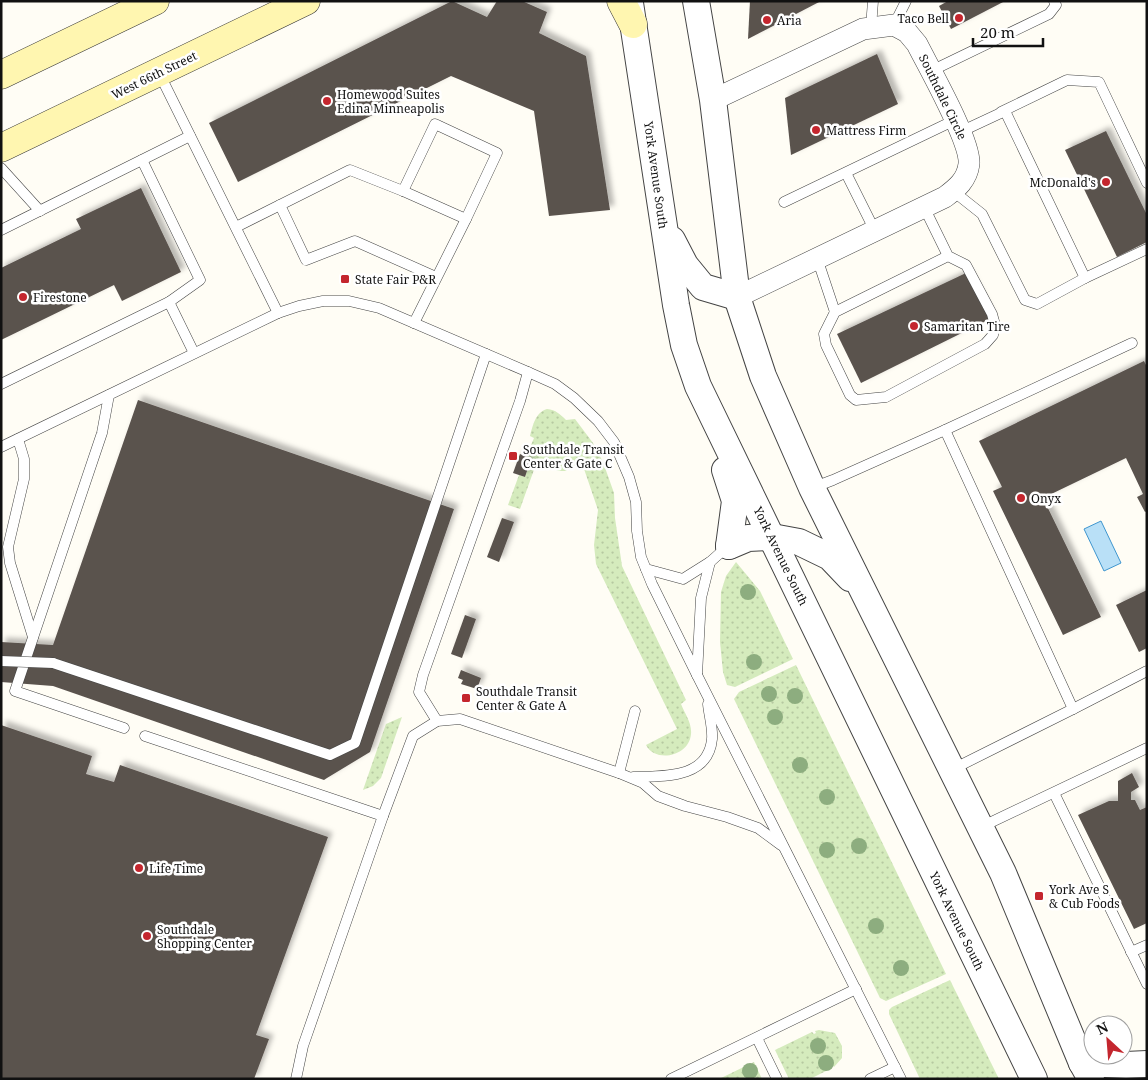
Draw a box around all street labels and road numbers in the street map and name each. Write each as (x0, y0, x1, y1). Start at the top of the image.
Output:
street label: West 66th Street (109, 47, 199, 103)
street label: Southdale Circle (915, 51, 971, 143)
street label: York Avenue South (640, 119, 672, 230)
street label: York Avenue South (749, 503, 813, 609)
street label: York Avenue South (925, 868, 989, 974)

